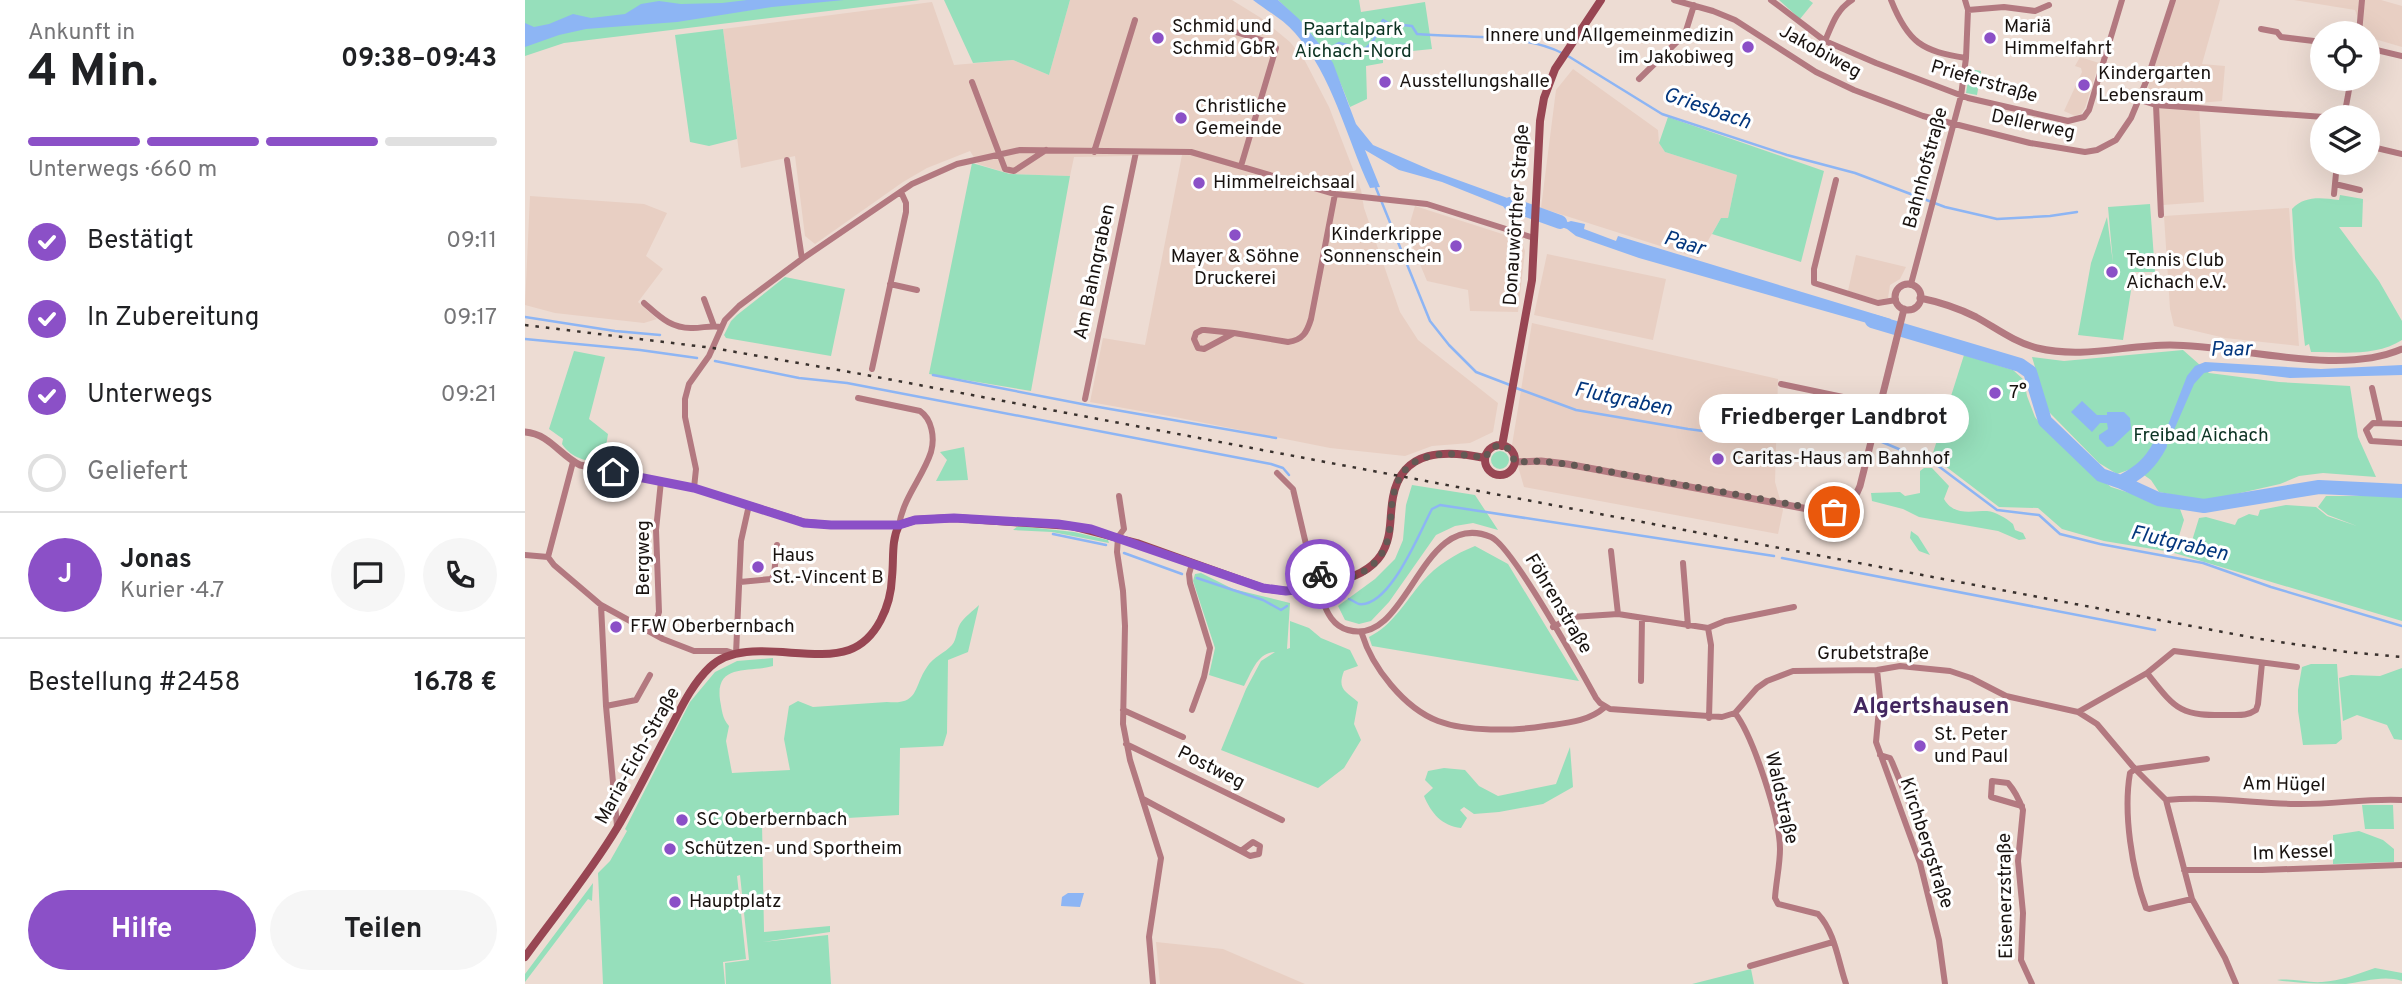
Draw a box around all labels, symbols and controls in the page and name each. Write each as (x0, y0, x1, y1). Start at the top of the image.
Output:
place label: Schmid und Schmid GbR (1172, 15, 1276, 61)
place label: Mariä Himmelfahrt (2004, 15, 2112, 61)
park label: Paartalpark Aichach-Nord (1294, 18, 1412, 64)
text: Ankunft in (28, 19, 135, 48)
street label: Jakobiweg (1775, 20, 1865, 84)
map controls (2310, 21, 2380, 175)
button: locate (2310, 21, 2380, 91)
place label: Innere und Allgemeinmedizin im Jakobiweg (1485, 24, 1734, 70)
marker: Schmid und Schmid GbR (1150, 30, 1166, 46)
marker: Mariä Himmelfahrt (1982, 30, 1998, 46)
marker: Innere und Allgemeinmedizin im Jakobiweg (1740, 39, 1756, 55)
text: 09:38–09:43 (341, 43, 497, 76)
text: 4 Min. (28, 44, 158, 103)
street label: Prieferstraße (1928, 55, 2040, 109)
place label: Kindergarten Lebensraum (2098, 62, 2211, 108)
place label: Ausstellungshalle (1399, 70, 1550, 94)
marker: Ausstellungshalle (1377, 74, 1393, 90)
marker: Kindergarten Lebensraum (2076, 77, 2092, 93)
water label: Griesbach (1660, 81, 1755, 137)
place label: Christliche Gemeinde (1195, 95, 1286, 141)
street label: Dellerweg (1989, 104, 2077, 146)
street label: Bahnhofstraße (1898, 105, 1954, 231)
button: layers (2310, 105, 2380, 175)
marker: Christliche Gemeinde (1173, 110, 1189, 126)
street label: Donauwörther Straße (1499, 123, 1535, 307)
text: Unterwegs · 660 m (28, 156, 217, 185)
place label: Himmelreichsaal (1213, 171, 1355, 195)
marker: Himmelreichsaal (1191, 175, 1207, 191)
street label: Am Bahngraben (1069, 202, 1121, 342)
icon: check (28, 223, 66, 261)
place label: Kinderkrippe Sonnenschein (1322, 223, 1442, 269)
text: Bestätigt (87, 225, 194, 258)
water label: Paar (1660, 225, 1710, 264)
text: 09:11 (446, 227, 497, 256)
marker: Mayer & Söhne Druckerei (1227, 227, 1243, 243)
marker: Kinderkrippe Sonnenschein (1448, 238, 1464, 254)
place label: Mayer & Söhne Druckerei (1171, 245, 1299, 291)
place label: Tennis Club Aichach e.V. (2126, 249, 2226, 295)
marker: Tennis Club Aichach e.V. (2104, 264, 2120, 280)
icon: check (28, 300, 66, 338)
text: In Zubereitung (87, 302, 259, 335)
text: 09:17 (443, 304, 497, 333)
water label: Paar (2210, 336, 2254, 364)
water label: Flutgraben (1572, 376, 1675, 424)
icon: check (28, 377, 66, 415)
text: Unterwegs (87, 379, 213, 412)
text: 09:21 (441, 381, 497, 410)
place label: 7° (2009, 381, 2027, 405)
marker: 7° (1987, 385, 2003, 401)
callout: Friedberger Landbrot (1699, 393, 1969, 442)
text: Friedberger Landbrot (1720, 404, 1948, 433)
park label: Freibad Aichach (2133, 424, 2269, 448)
pin (583, 442, 643, 502)
place label: Caritas-Haus am Bahnhof (1732, 447, 1950, 471)
marker: Caritas-Haus am Bahnhof (1710, 451, 1726, 467)
icon: home (594, 453, 632, 491)
text: Geliefert (87, 456, 188, 489)
pin (1804, 482, 1864, 542)
icon: bag (1815, 493, 1853, 531)
street label: Bergweg (632, 520, 656, 596)
water label: Flutgraben (2128, 520, 2231, 568)
button: chat (331, 538, 405, 612)
button: phone (423, 538, 497, 612)
courier (1285, 539, 1355, 609)
text: Jonas (120, 544, 192, 577)
place label: Haus St.-Vincent B (772, 544, 884, 590)
street label: Föhrenstraße (1519, 550, 1597, 658)
icon: bike (1301, 555, 1339, 593)
text: J (58, 559, 72, 592)
marker: Haus St.-Vincent B (750, 559, 766, 575)
text: Kurier · 4.7 (120, 577, 224, 606)
place label: FFW Oberbernbach (630, 615, 795, 639)
marker: FFW Oberbernbach (608, 619, 624, 635)
street label: Grubetstraße (1817, 642, 1929, 666)
text: Bestellung #2458 (28, 667, 240, 700)
text: 16.78 € (414, 667, 497, 700)
street label: Maria-Eich-Straße (590, 683, 686, 829)
district label: Algertshausen (1853, 693, 2009, 722)
place label: St. Peter und Paul (1934, 723, 2008, 769)
marker: St. Peter und Paul (1912, 738, 1928, 754)
street label: Postweg (1173, 741, 1249, 795)
street label: Waldstraße (1759, 750, 1803, 846)
street label: Am Hügel (2242, 772, 2326, 798)
street label: Kirchbergstraße (1894, 774, 1958, 912)
place label: SC Oberbernbach (696, 808, 848, 832)
marker: SC Oberbernbach (674, 812, 690, 828)
street label: Eisenerzstraße (1993, 833, 2019, 959)
place label: Schützen- und Sportheim (684, 837, 902, 861)
street label: Im Kessel (2252, 840, 2334, 866)
marker: Schützen- und Sportheim (662, 841, 678, 857)
button: Hilfe (28, 890, 256, 970)
button: Teilen (270, 890, 497, 970)
place label: Hauptplatz (689, 890, 782, 914)
marker: Hauptplatz (667, 894, 683, 910)

